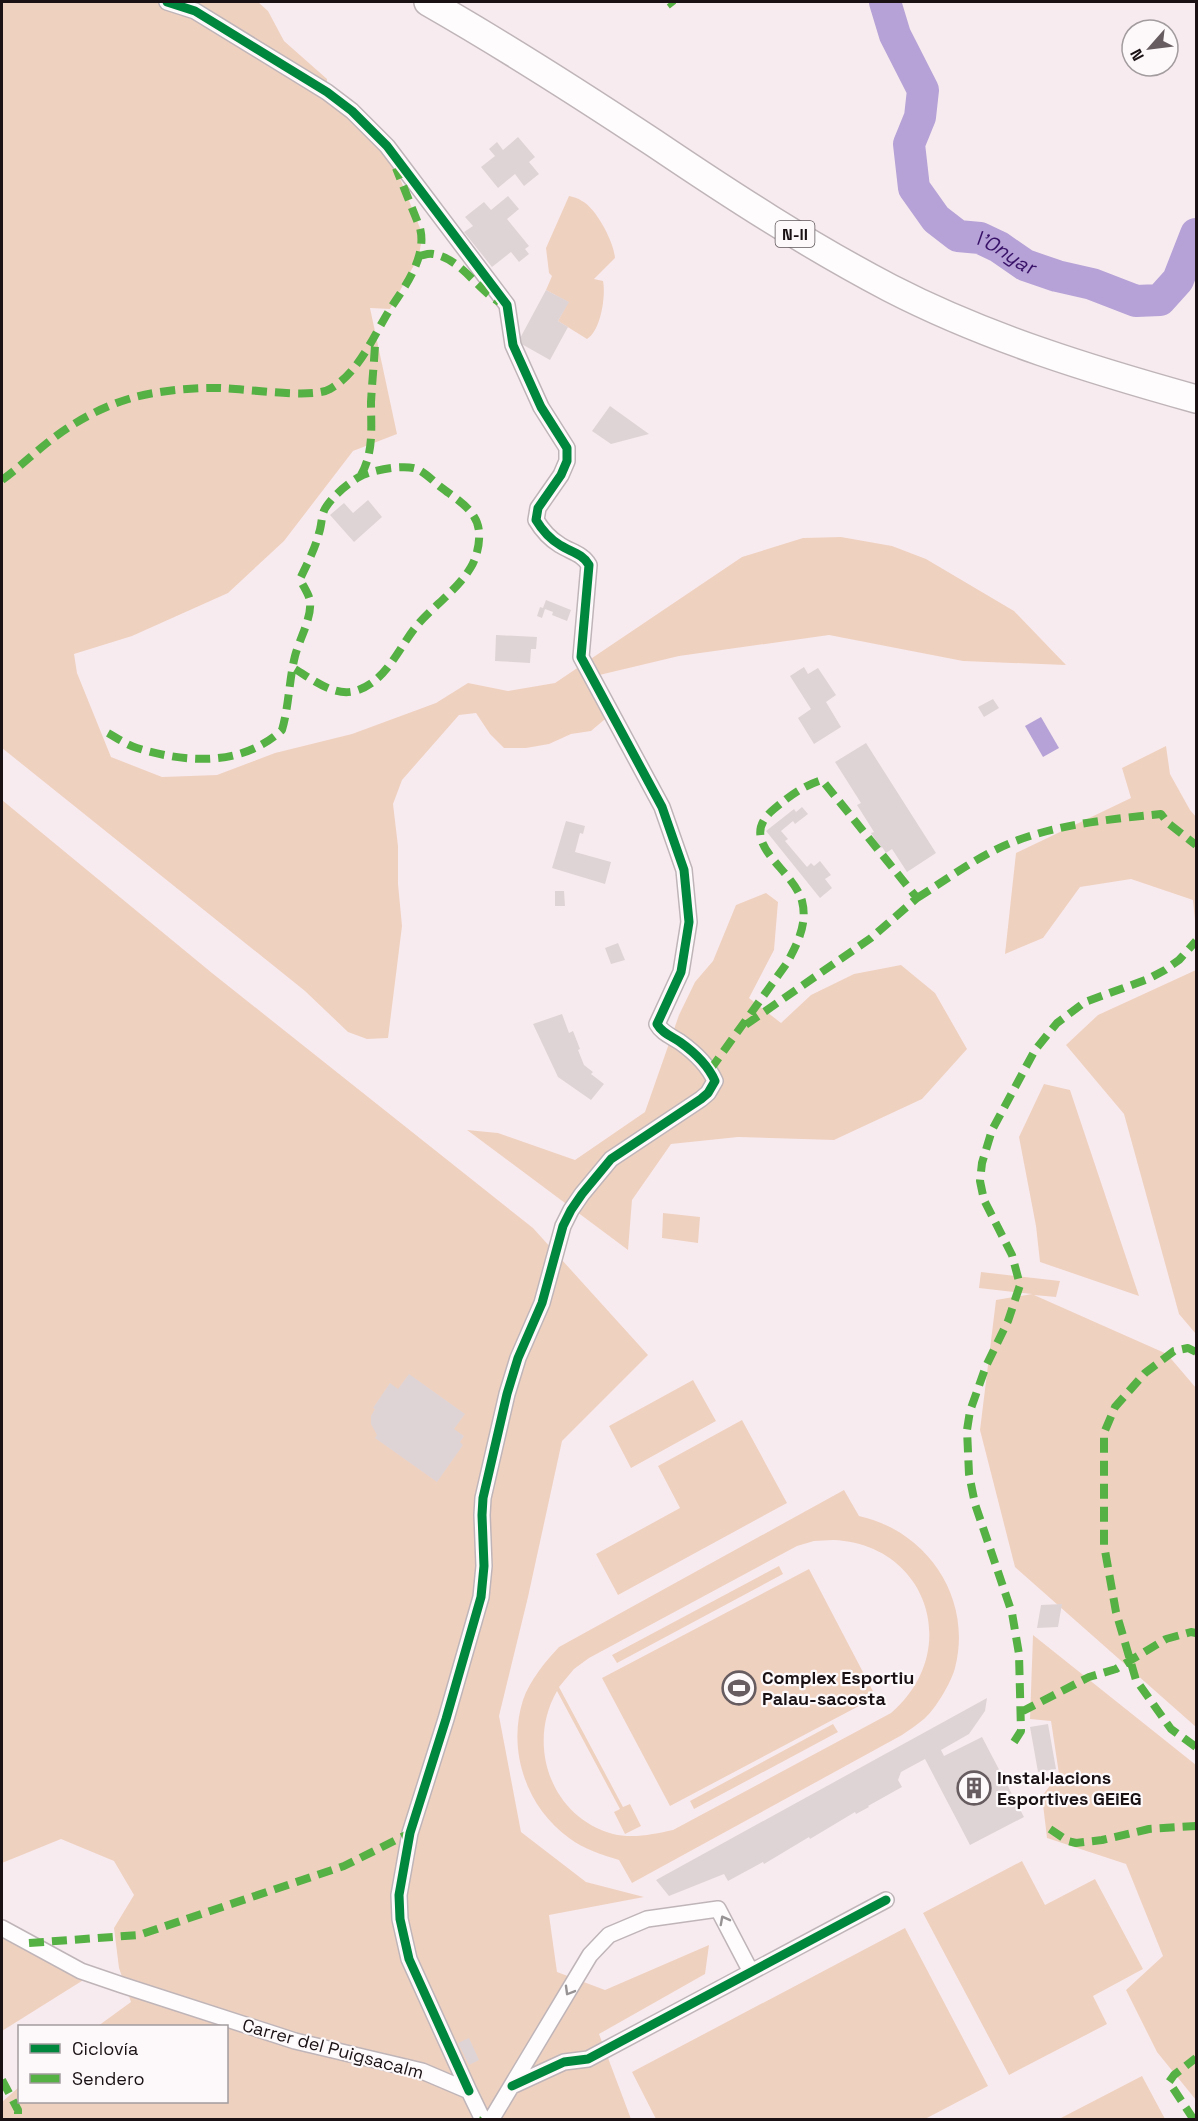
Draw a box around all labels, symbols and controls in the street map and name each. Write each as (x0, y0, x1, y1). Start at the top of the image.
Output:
north arrow (1120, 18, 1180, 78)
text: N (1125, 45, 1149, 64)
road number: N-II (776, 221, 814, 247)
water label: l'Onyar (975, 225, 1041, 281)
place label: Complex Esportiu Palau-sacosta (762, 1666, 914, 1710)
sports icon: Complex Esportiu Palau-sacosta (721, 1670, 757, 1706)
place label: Instal·lacions Esportives GEiEG (997, 1766, 1142, 1810)
building icon: Instal·lacions Esportives GEiEG (956, 1770, 992, 1806)
one-way arrow (720, 1916, 731, 1926)
one-way arrow (565, 1985, 576, 1995)
street label: Carrer del Puigsacalm (240, 2013, 426, 2084)
legend (18, 2025, 228, 2103)
text: Ciclovía (72, 2037, 138, 2060)
text: Sendero (72, 2067, 145, 2090)

